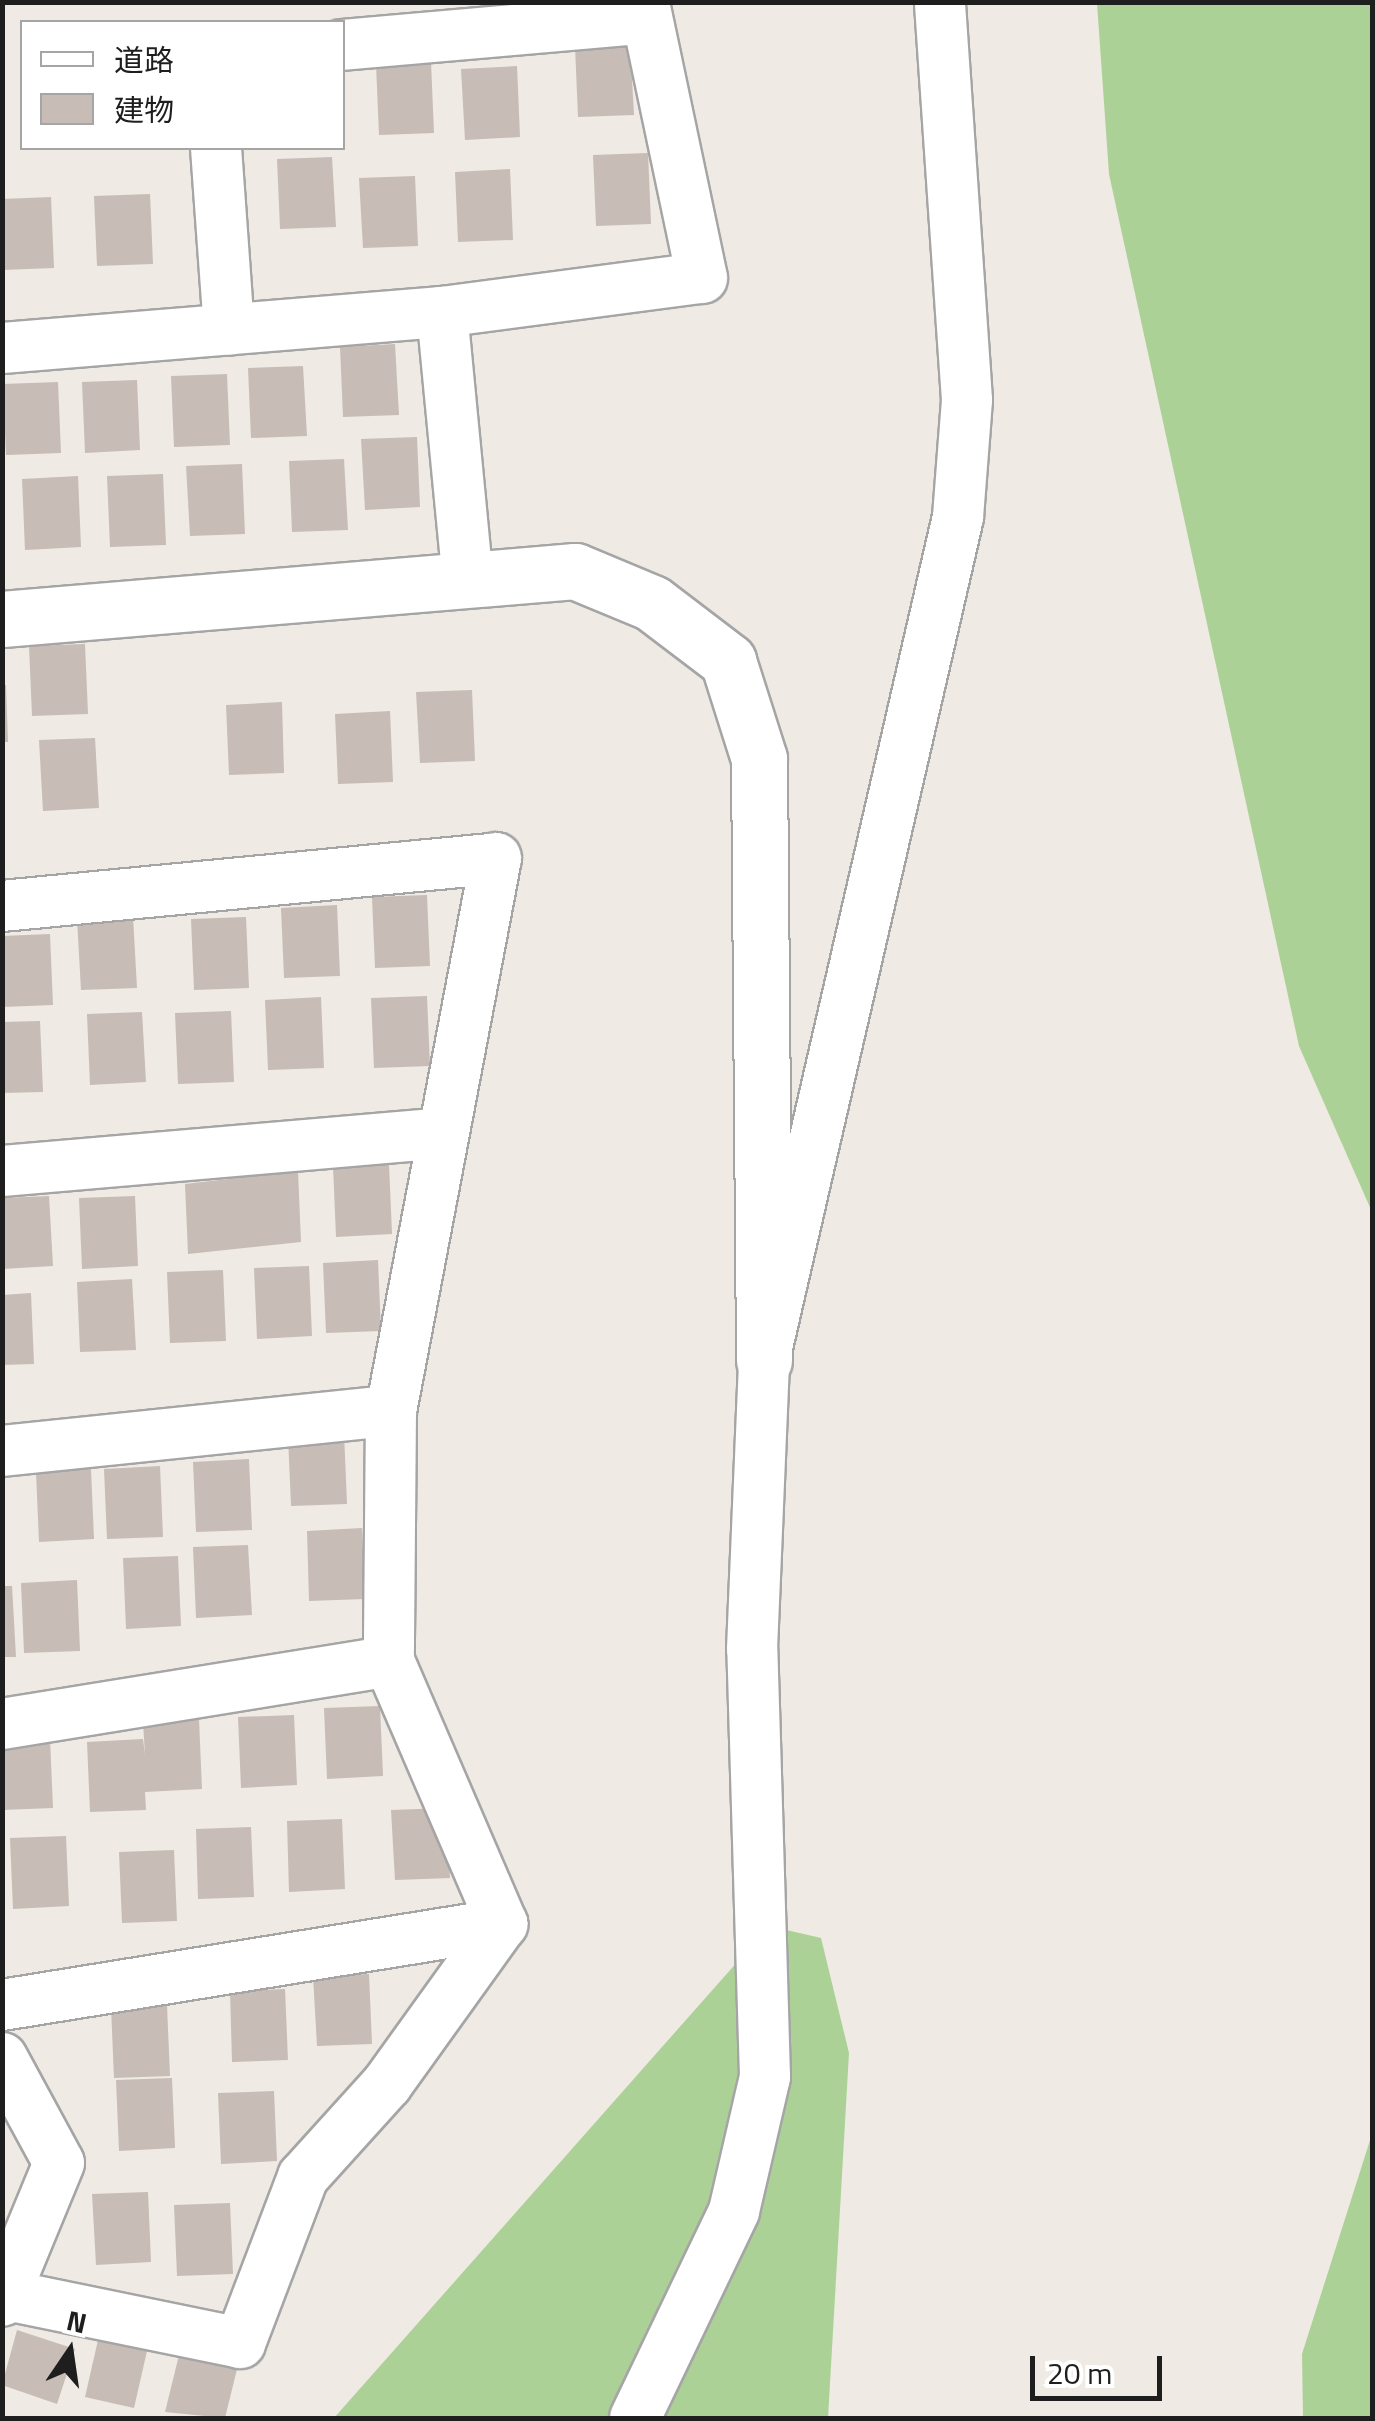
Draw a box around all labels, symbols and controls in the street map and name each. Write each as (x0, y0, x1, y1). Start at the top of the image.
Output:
legend (20, 20, 345, 150)
text: 道路 (114, 37, 174, 83)
text: 建物 (114, 87, 174, 133)
text: N (63, 2298, 91, 2344)
north arrow (20, 2301, 120, 2401)
scale bar (1035, 2336, 1168, 2398)
text: 20 m (1047, 2350, 1112, 2396)

